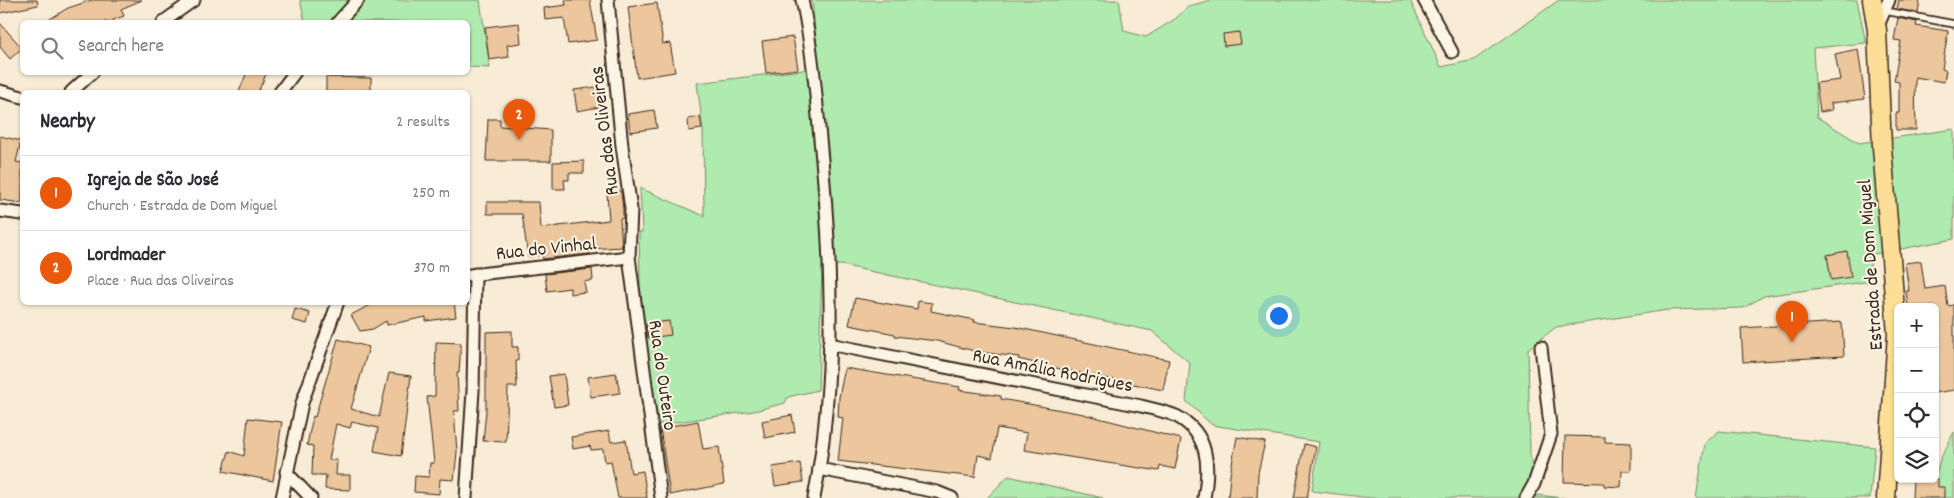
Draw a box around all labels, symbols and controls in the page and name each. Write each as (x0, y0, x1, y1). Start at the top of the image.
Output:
search box (20, 20, 470, 75)
icon: search (38, 34, 66, 62)
text: Search here (78, 34, 164, 61)
street label: Rua das Oliveiras (584, 64, 628, 197)
pin: 2 (503, 99, 535, 140)
text: Nearby (40, 108, 95, 138)
text: 2 results (396, 111, 450, 134)
text: Igreja de São José (87, 168, 219, 195)
street label: Estrada de Dom Miguel (1852, 178, 1892, 351)
text: 1 (54, 182, 58, 205)
text: 250 m (412, 182, 450, 205)
text: Church · Estrada de Dom Miguel (87, 195, 277, 218)
street label: Rua do Vinhal (495, 231, 598, 269)
text: Lordmader (87, 243, 165, 270)
text: 2 (53, 257, 60, 280)
text: 370 m (413, 257, 450, 280)
text: Place · Rua das Oliveiras (87, 270, 234, 293)
pin: 1 (1776, 301, 1808, 342)
your location (1266, 303, 1292, 329)
map controls (1894, 303, 1939, 483)
button: + (1894, 303, 1939, 348)
street label: Rua do Outeiro (639, 318, 683, 433)
street label: Rua Amália Rodrigues (970, 343, 1135, 401)
button: − (1894, 348, 1939, 393)
button: locate (1894, 393, 1939, 438)
button: layers (1894, 438, 1939, 483)

